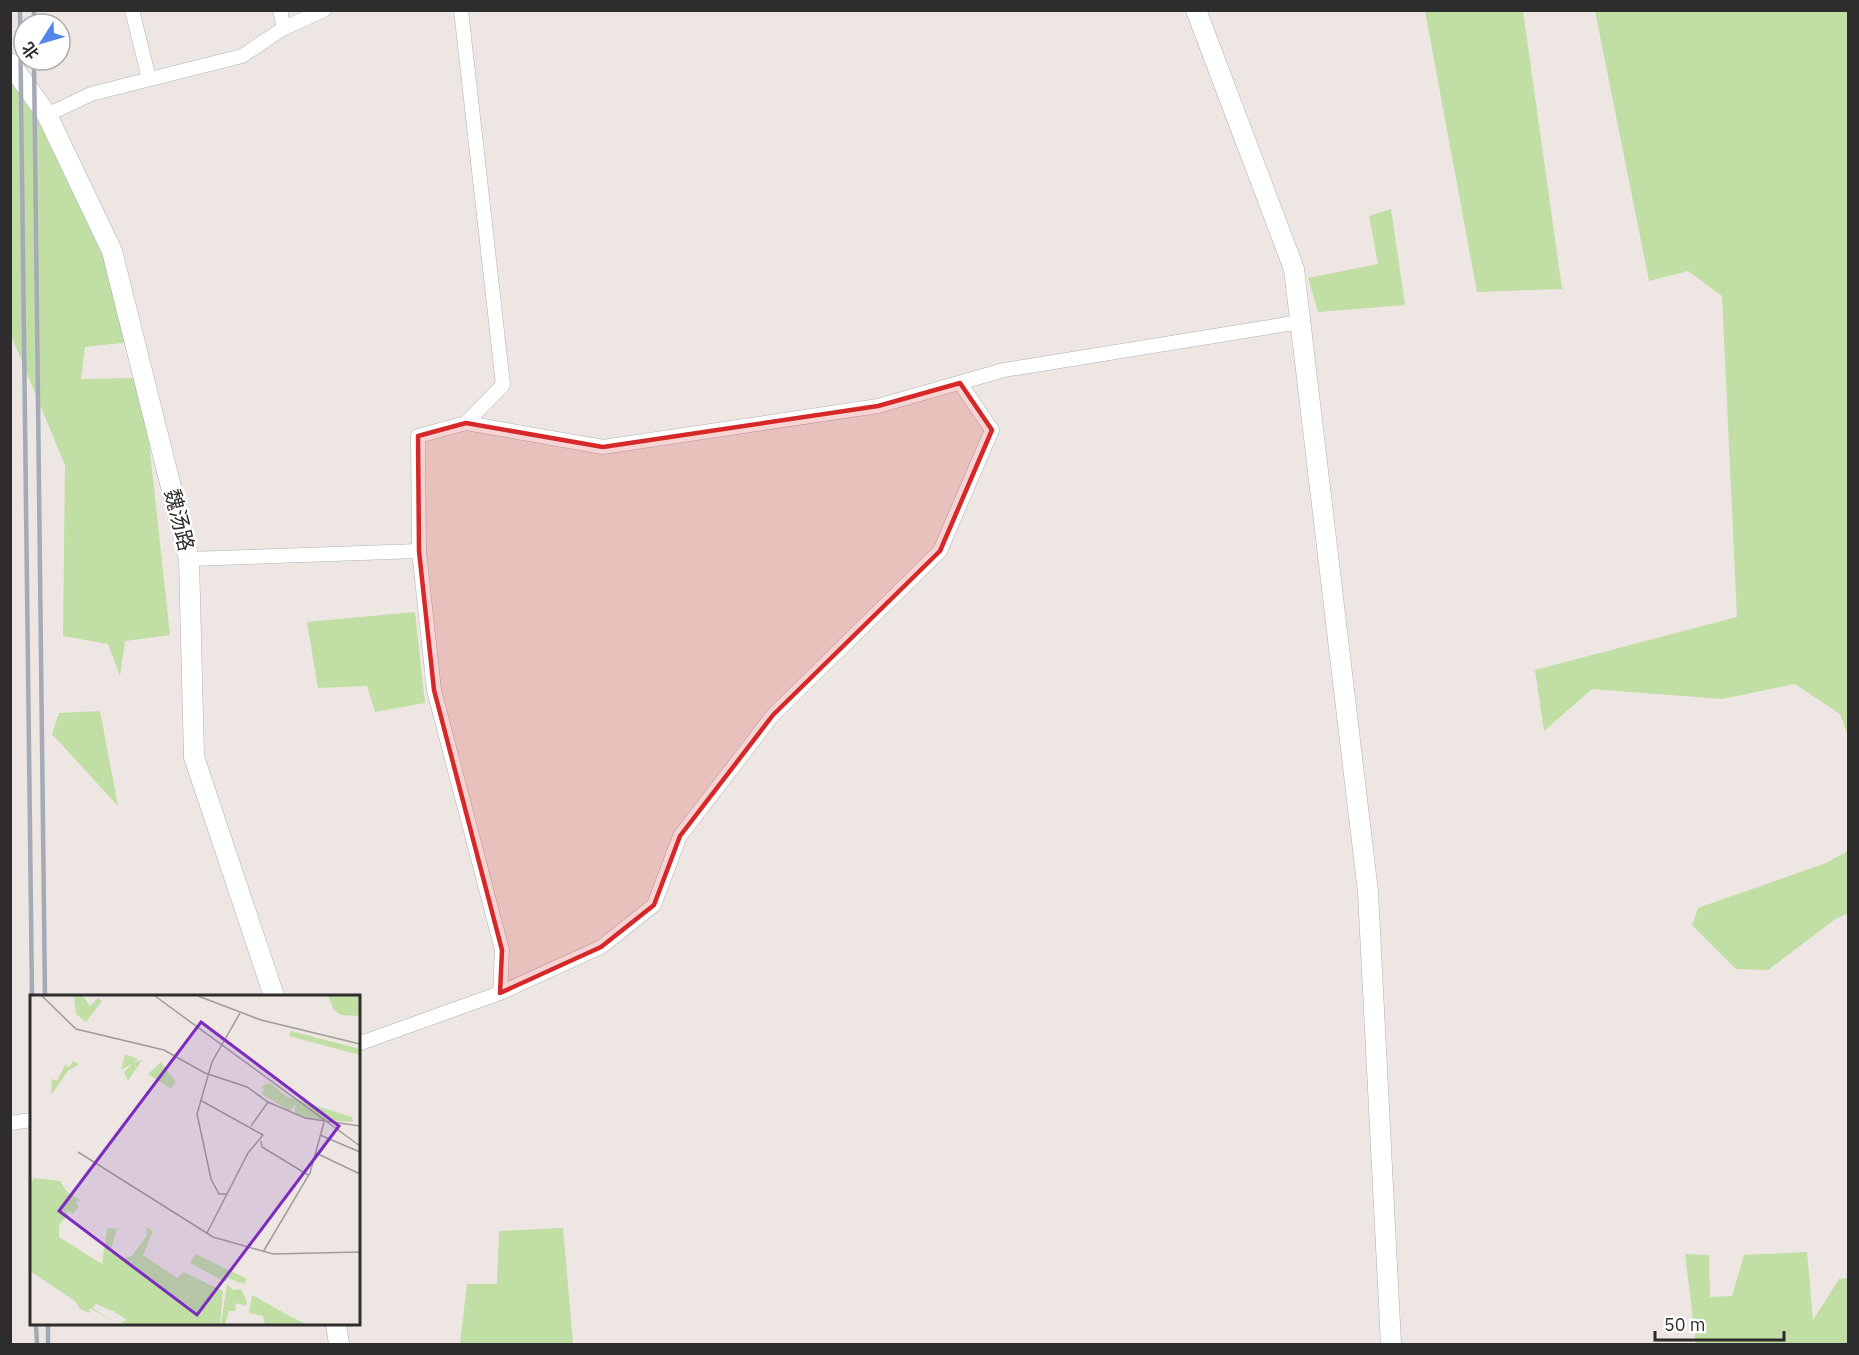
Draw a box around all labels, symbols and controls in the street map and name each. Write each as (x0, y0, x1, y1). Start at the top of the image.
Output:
north arrow (12, 12, 72, 72)
text: 北 (17, 39, 43, 63)
street label: 魏汤路 (159, 486, 201, 554)
inset map (30, 995, 360, 1325)
scale bar (1655, 1304, 1784, 1342)
text: 50 m (1664, 1313, 1706, 1336)

